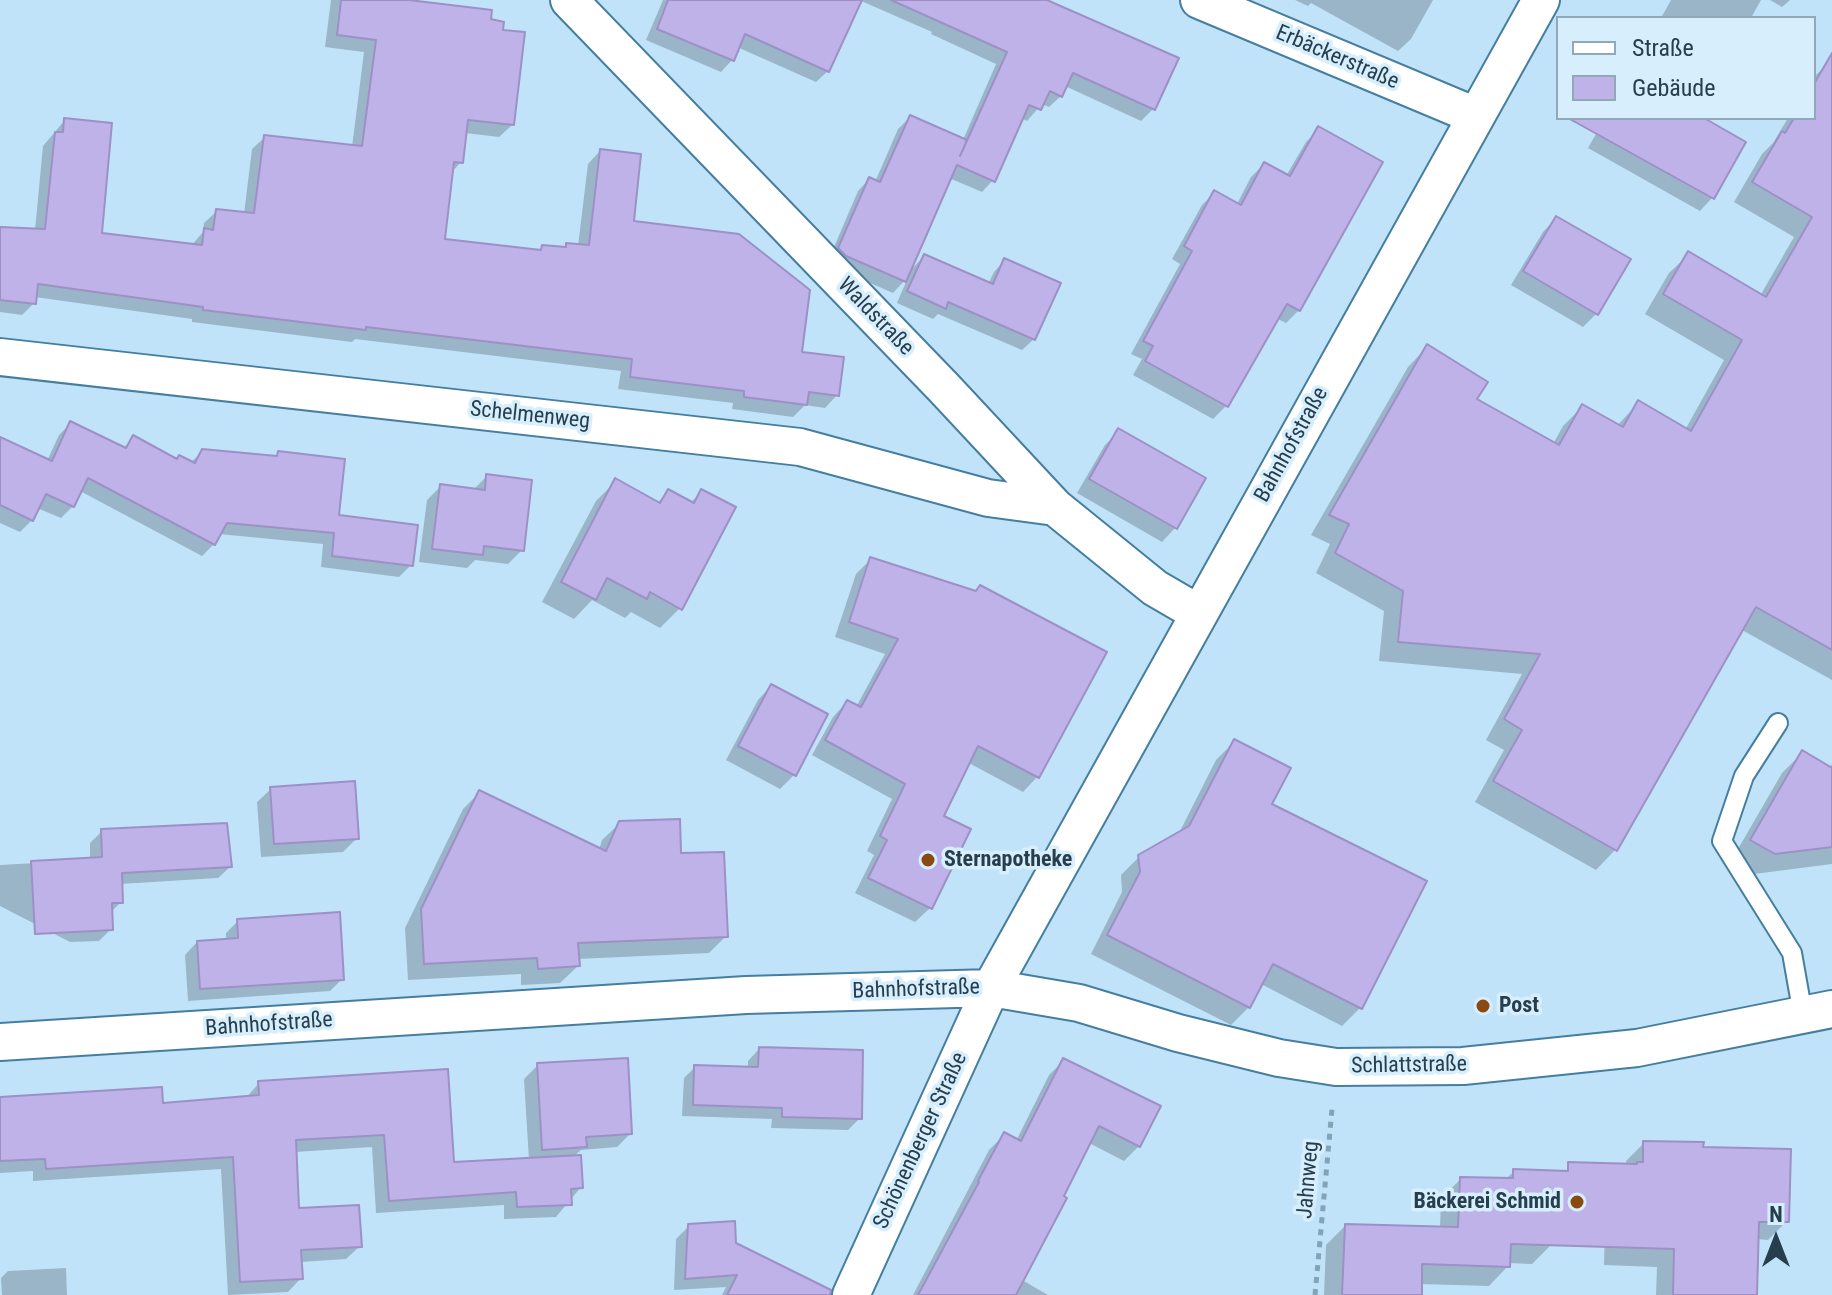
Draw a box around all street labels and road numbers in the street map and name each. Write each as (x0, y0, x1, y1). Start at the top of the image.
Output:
street label: Erbäckerstraße (1272, 20, 1402, 96)
street label: Waldstraße (831, 273, 919, 361)
street label: Bahnhofstraße (1250, 383, 1334, 507)
street label: Schelmenweg (469, 397, 591, 435)
street label: Bahnhofstraße (852, 975, 980, 1005)
street label: Bahnhofstraße (204, 1007, 334, 1043)
street label: Schönenberger Straße (868, 1048, 974, 1234)
street label: Schlattstraße (1351, 1052, 1467, 1080)
street label: Jahnweg (1292, 1140, 1326, 1220)

